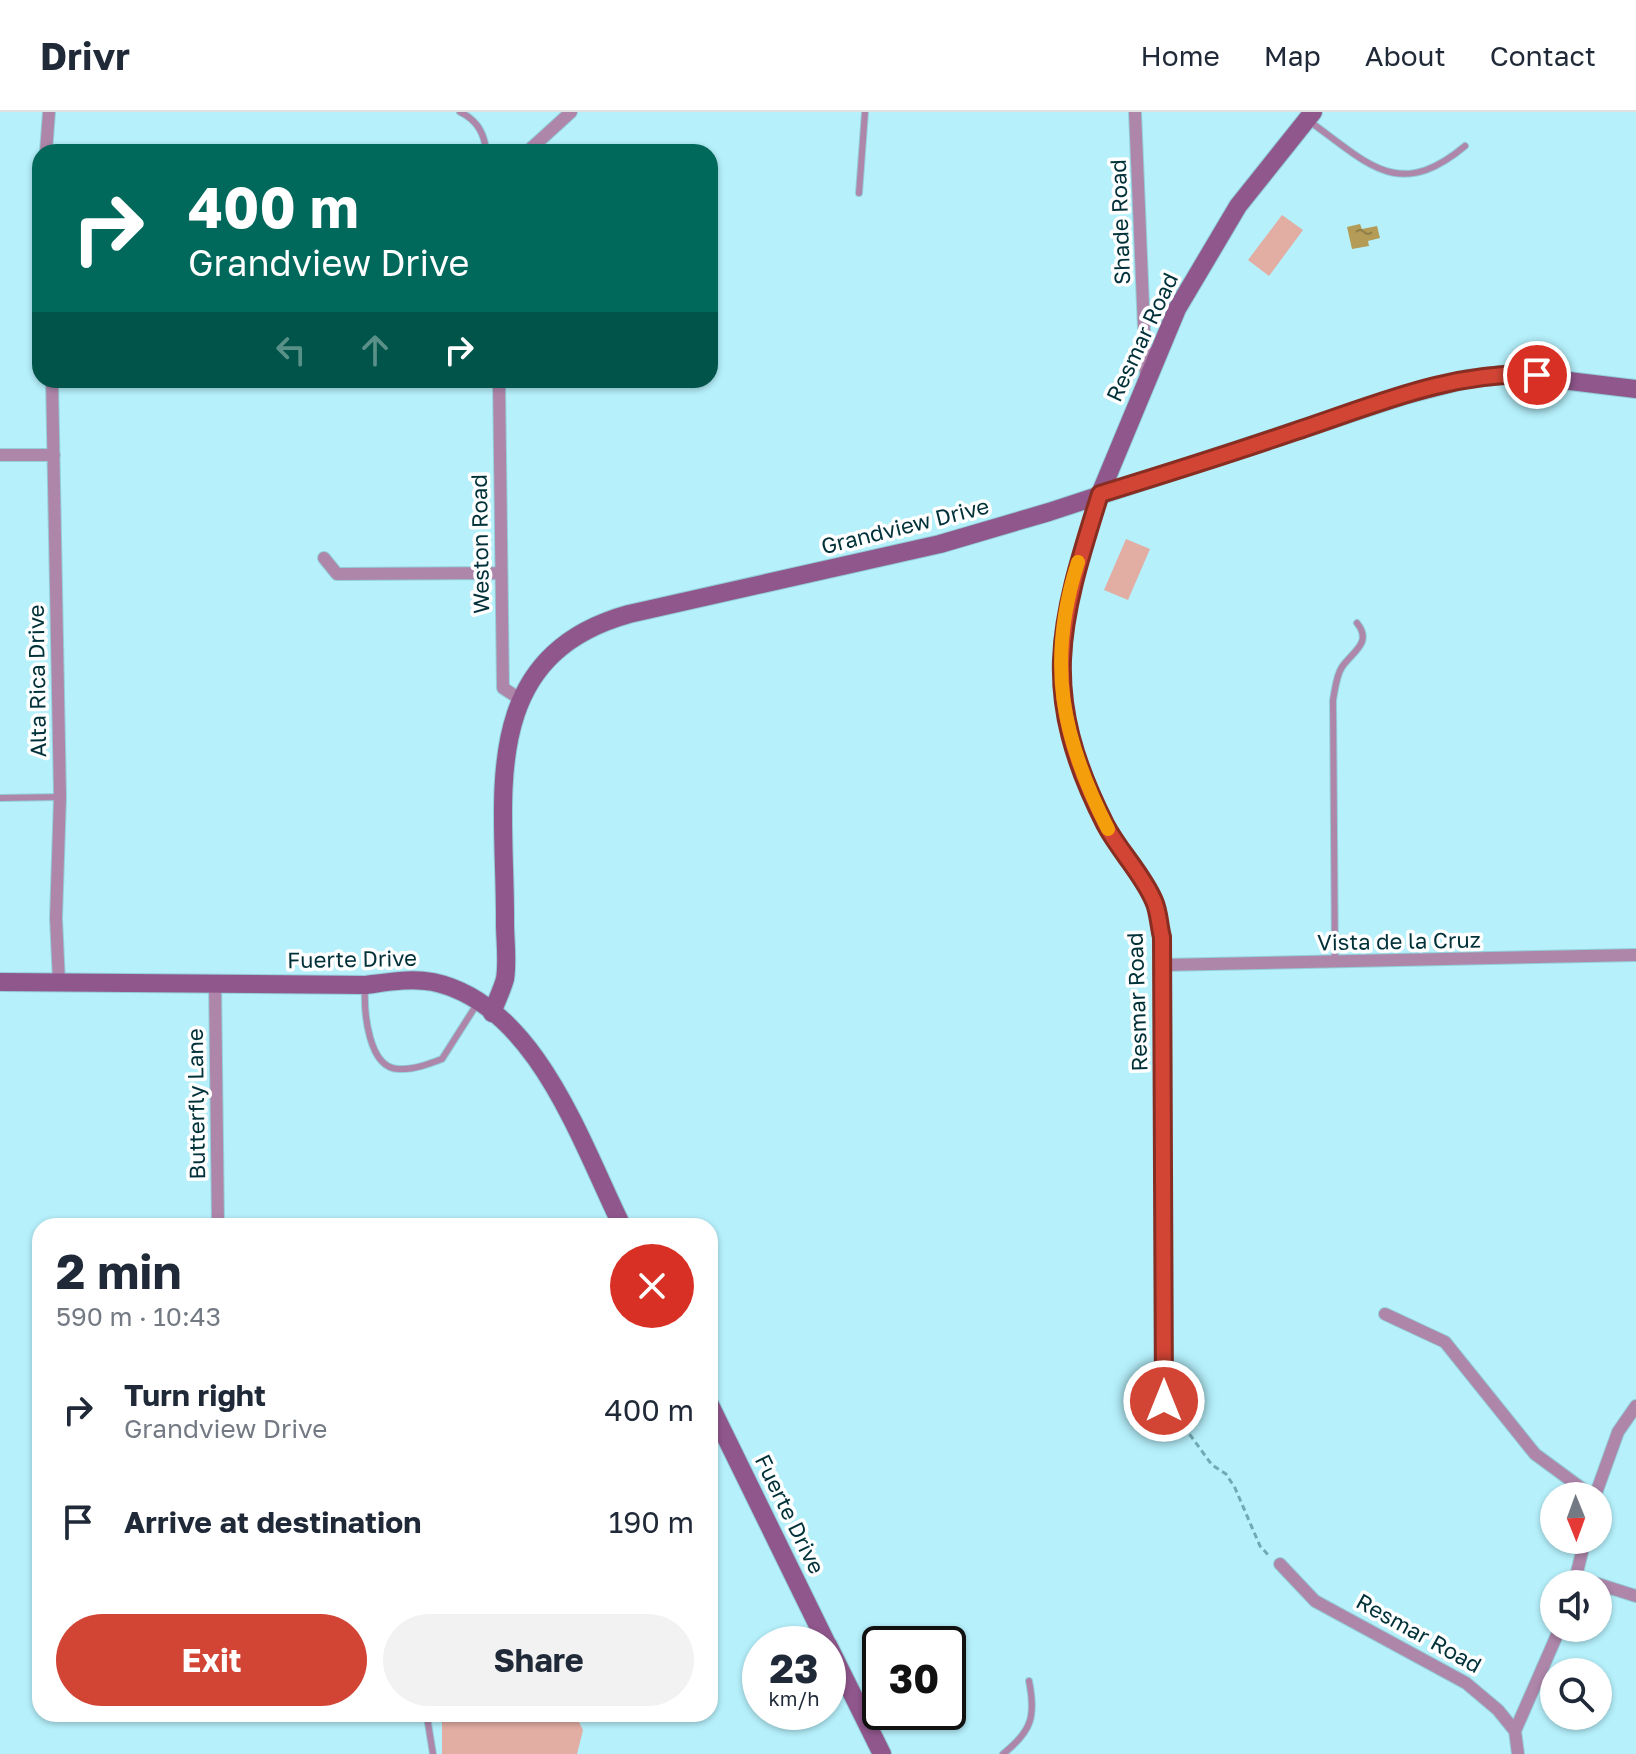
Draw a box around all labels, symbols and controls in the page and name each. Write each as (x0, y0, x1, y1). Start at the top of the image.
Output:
text: Drivr (40, 33, 130, 78)
text: Home (1141, 39, 1220, 72)
text: Map (1264, 39, 1321, 72)
text: About (1365, 39, 1446, 72)
text: Contact (1490, 39, 1596, 72)
street label: Shade Road (1104, 159, 1135, 285)
text: 400 m (188, 173, 359, 240)
icon: right (56, 176, 160, 280)
text: Grandview Drive (188, 241, 469, 284)
street label: Resmar Road (1100, 268, 1183, 406)
icon: left (269, 328, 313, 372)
icon: ahead (353, 328, 397, 372)
icon: right (437, 328, 481, 372)
pin (1503, 341, 1571, 409)
icon: arrive (1515, 353, 1559, 397)
street label: Weston Road (465, 474, 494, 614)
street label: Grandview Drive (818, 492, 992, 559)
street label: Alta Rica Drive (22, 604, 51, 758)
street label: Vista de la Cruz (1317, 926, 1481, 955)
street label: Resmar Road (1121, 932, 1152, 1072)
street label: Fuerte Drive (287, 944, 417, 973)
street label: Butterfly Lane (181, 1028, 210, 1180)
text: 2 min (56, 1242, 181, 1300)
button: close (610, 1244, 694, 1328)
text: 590 m · 10:43 (56, 1301, 221, 1332)
position arrow (1122, 1359, 1206, 1443)
text: Turn right (124, 1377, 266, 1413)
icon: right (56, 1388, 100, 1432)
text: 400 m (604, 1392, 694, 1428)
text: Grandview Drive (124, 1413, 327, 1444)
street label: Fuerte Drive (750, 1450, 831, 1578)
north arrow (1540, 1482, 1612, 1554)
map controls (1540, 1482, 1612, 1730)
icon: arrive (56, 1500, 100, 1544)
text: Arrive at destination (124, 1504, 421, 1540)
text: 190 m (609, 1504, 694, 1540)
button: sound (1540, 1570, 1612, 1642)
street label: Resmar Road (1352, 1587, 1487, 1678)
button: Exit (56, 1614, 367, 1706)
button: Share (383, 1614, 694, 1706)
speed limit sign: 30 (862, 1626, 966, 1730)
text: 23 (770, 1644, 818, 1692)
button: search (1540, 1658, 1612, 1730)
text: km/h (769, 1686, 819, 1710)

